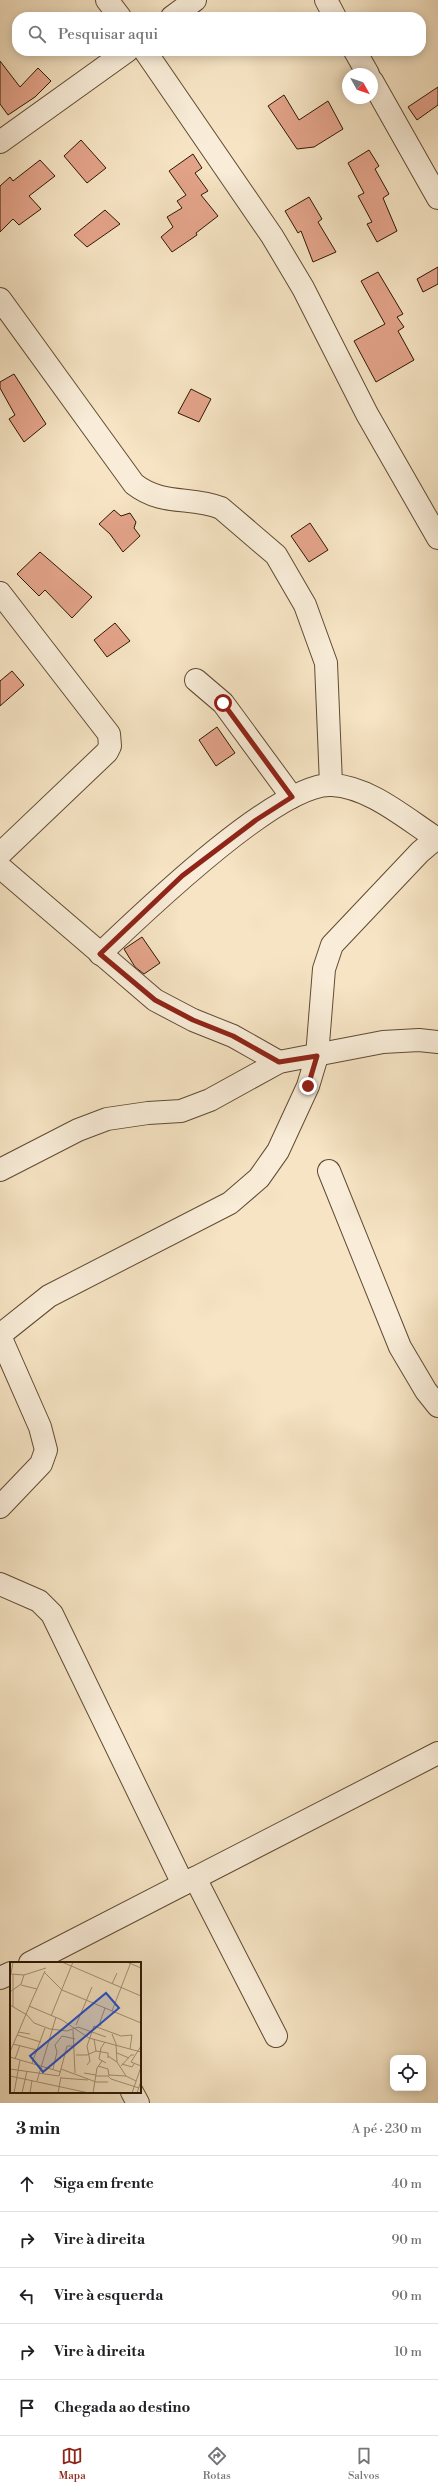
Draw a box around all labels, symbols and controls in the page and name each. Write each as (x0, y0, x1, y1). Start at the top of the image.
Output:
search box (12, 12, 426, 56)
icon: search (26, 23, 48, 45)
text: Pesquisar aqui (58, 25, 158, 44)
north arrow (342, 68, 378, 104)
route start (214, 694, 232, 712)
route end (299, 1077, 317, 1095)
inset map (10, 1962, 141, 2093)
map controls (390, 2055, 426, 2091)
button: locate (390, 2055, 426, 2091)
text: 3 min (16, 2118, 60, 2140)
text: A pé · 230 m (352, 2121, 422, 2137)
icon: ahead (16, 2173, 38, 2195)
text: Siga em frente (54, 2174, 154, 2193)
text: 40 m (392, 2176, 422, 2192)
icon: right (16, 2229, 38, 2251)
text: Vire à direita (54, 2230, 145, 2249)
text: 90 m (391, 2232, 422, 2248)
icon: left (16, 2285, 38, 2307)
text: Vire à esquerda (54, 2286, 163, 2305)
text: 90 m (391, 2288, 422, 2304)
icon: right (16, 2341, 38, 2363)
text: Vire à direita (54, 2342, 145, 2361)
text: 10 m (394, 2344, 422, 2360)
icon: arrive (16, 2397, 38, 2419)
text: Chegada ao destino (54, 2398, 190, 2417)
tab: Mapa (59, 2445, 86, 2483)
tab: Rotas (203, 2445, 231, 2483)
tab: Salvos (348, 2445, 379, 2483)

